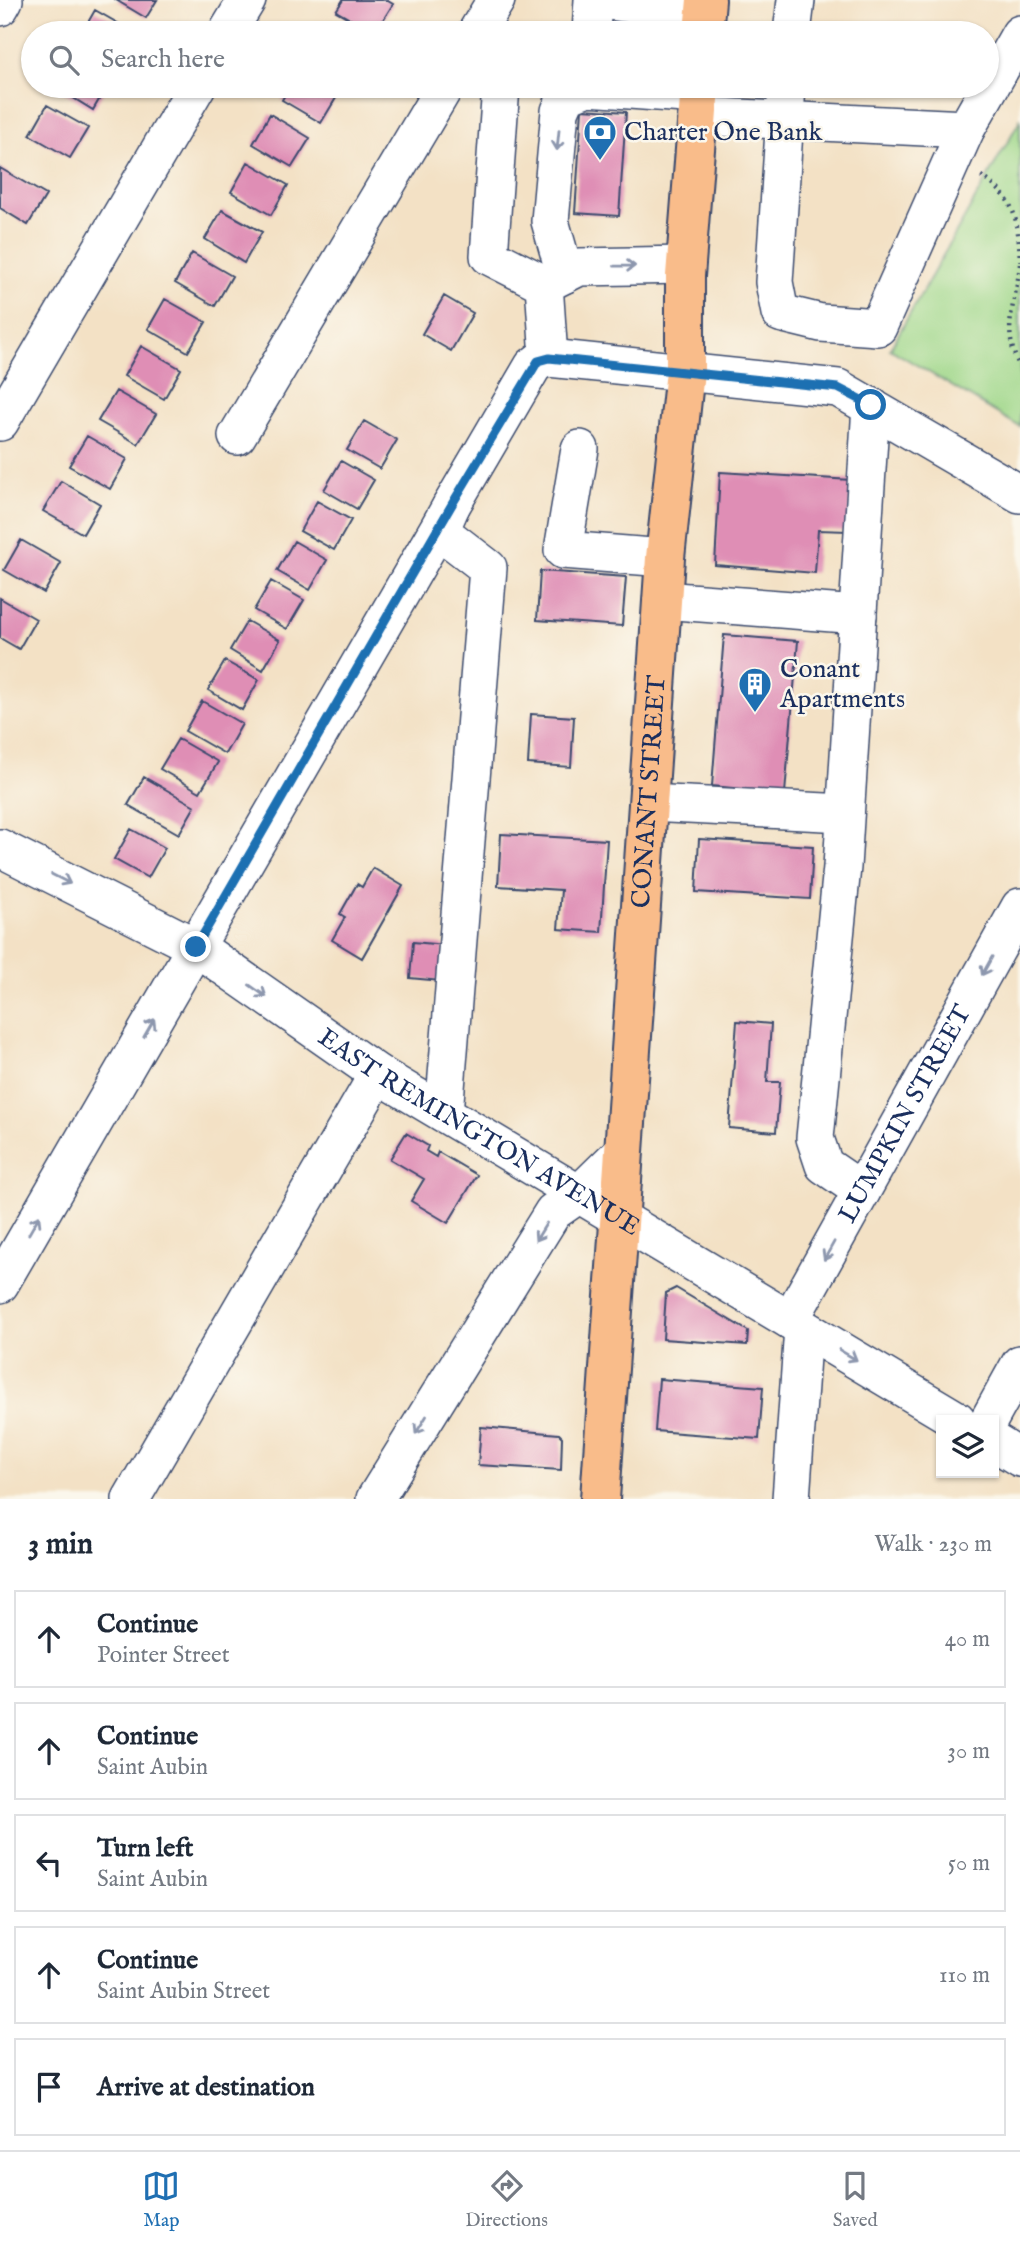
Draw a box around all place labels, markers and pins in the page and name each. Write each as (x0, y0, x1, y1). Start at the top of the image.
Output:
bank icon: Charter One Bank (581, 113, 619, 162)
place label: Charter One Bank (624, 116, 824, 149)
place label: Conant Apartments (779, 653, 905, 716)
building icon: Conant Apartments (736, 665, 774, 714)

